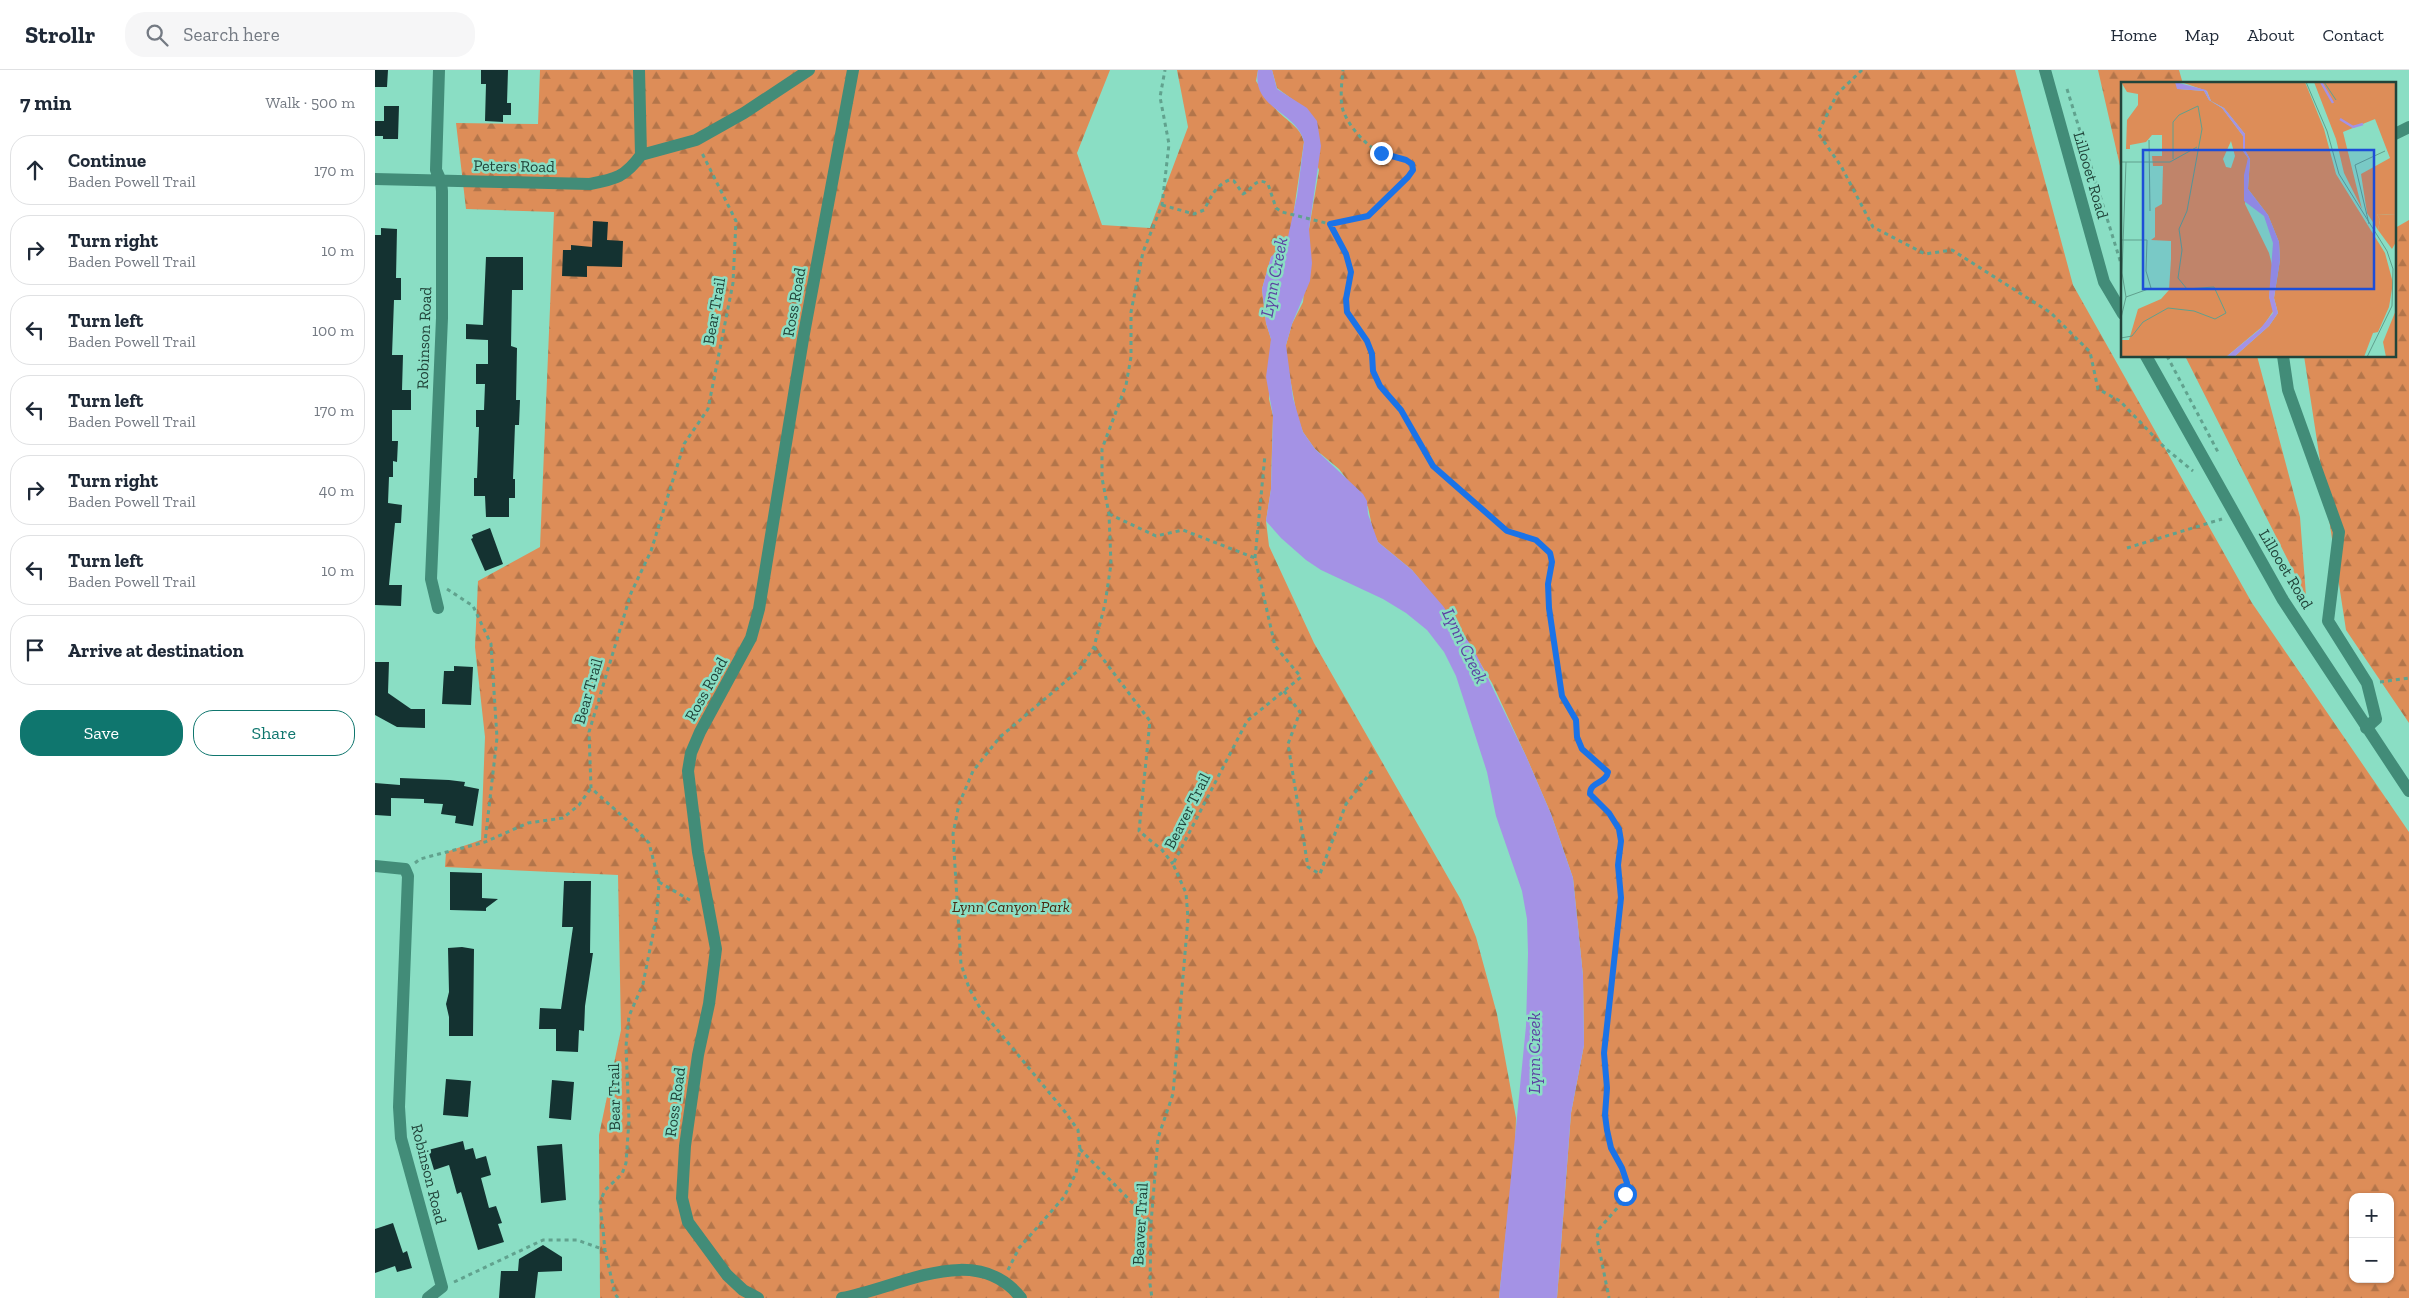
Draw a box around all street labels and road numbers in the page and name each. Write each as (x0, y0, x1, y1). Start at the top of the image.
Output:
street label: Lillooet Road (2070, 129, 2113, 221)
street label: Peters Road (473, 156, 555, 176)
street label: Ross Road (779, 266, 809, 338)
street label: Bear Trail (699, 276, 729, 346)
street label: Robinson Road (413, 286, 435, 390)
street label: Lillooet Road (2255, 526, 2317, 612)
street label: Ross Road (681, 654, 731, 724)
street label: Bear Trail (570, 656, 606, 726)
street label: Beaver Trail (1160, 770, 1214, 852)
street label: Bear Trail (604, 1063, 624, 1131)
street label: Ross Road (661, 1066, 689, 1138)
street label: Robinson Road (407, 1122, 451, 1226)
street label: Beaver Trail (1128, 1182, 1152, 1266)

